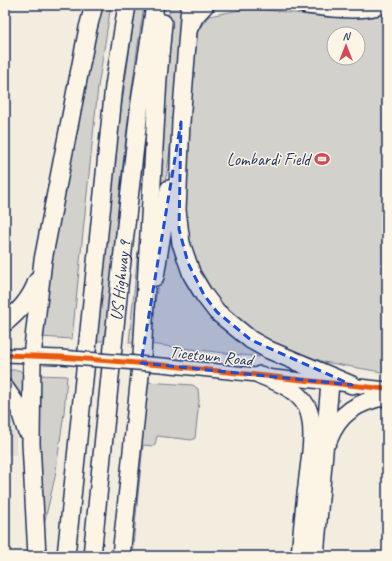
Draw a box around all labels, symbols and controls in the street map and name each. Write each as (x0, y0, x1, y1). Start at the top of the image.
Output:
north arrow (326, 26, 366, 66)
text: N (343, 29, 352, 43)
place label: Lombardi Field (227, 149, 312, 170)
sports icon: Lombardi Field (313, 150, 331, 168)
street label: US Highway 9 (105, 238, 135, 321)
street label: Ticetown Road (169, 341, 257, 371)

